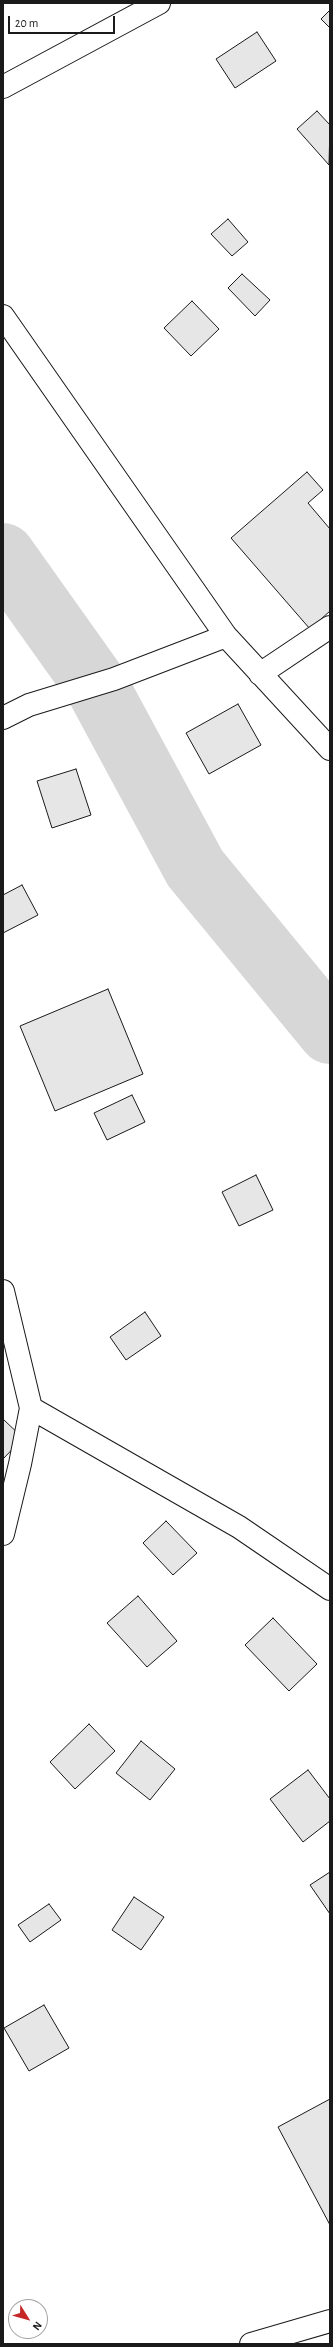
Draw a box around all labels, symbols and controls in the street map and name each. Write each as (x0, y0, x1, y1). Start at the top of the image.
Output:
scale bar (10, 8, 117, 34)
text: 20 m (15, 17, 38, 29)
north arrow (8, 2299, 48, 2339)
text: N (30, 2320, 44, 2332)

